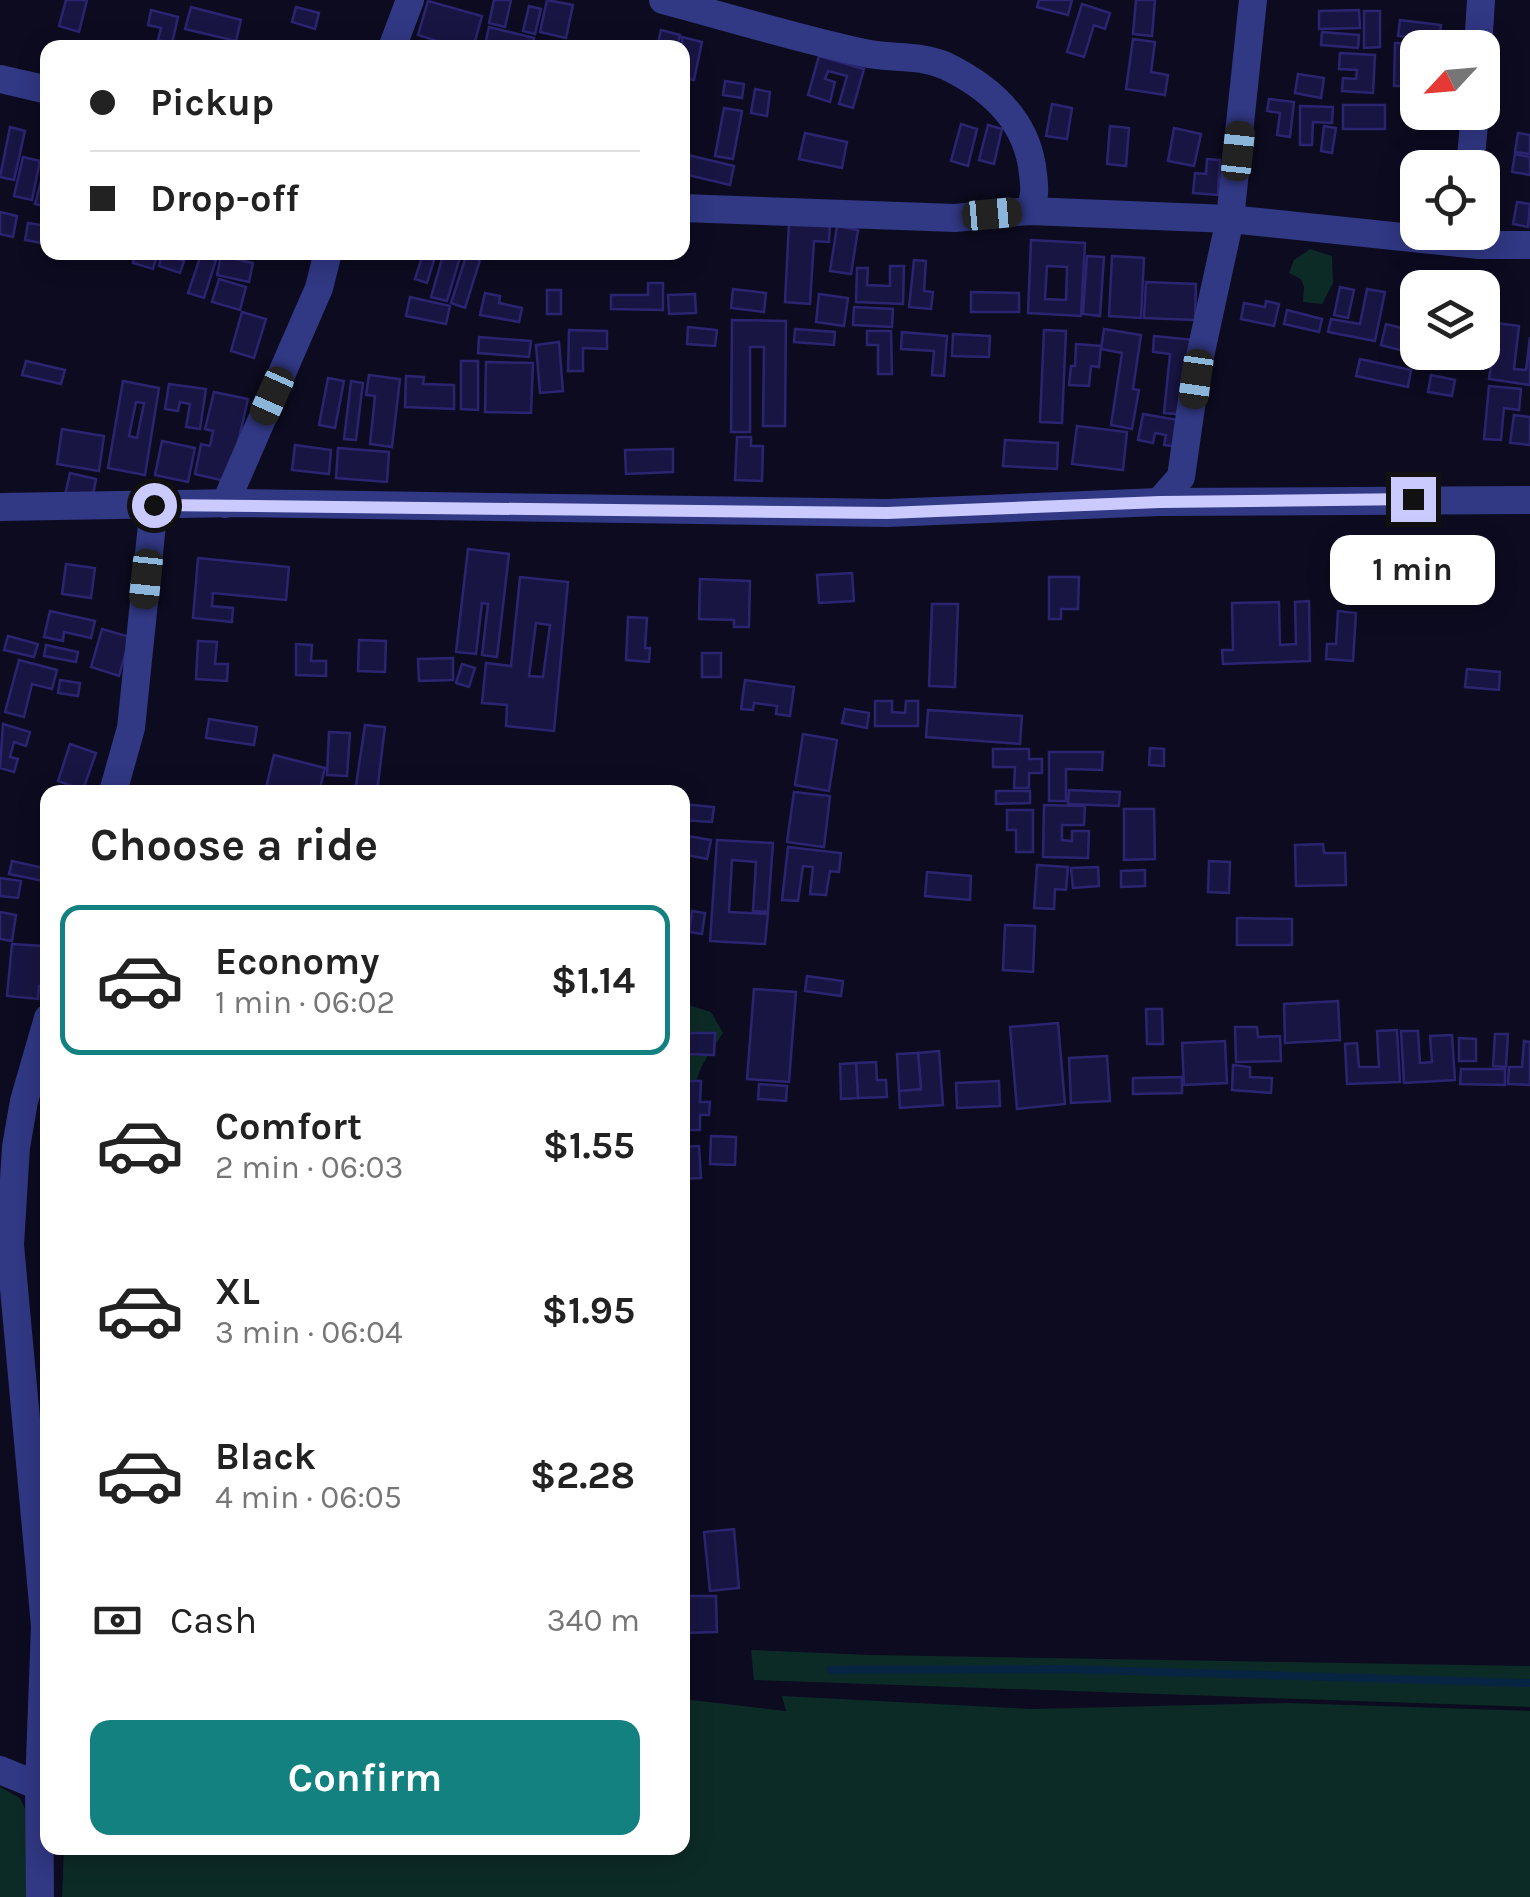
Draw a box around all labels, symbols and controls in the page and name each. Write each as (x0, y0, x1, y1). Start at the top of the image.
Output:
north arrow (1400, 30, 1500, 130)
map controls (1400, 30, 1500, 370)
text: Pickup (150, 80, 274, 125)
car (1220, 120, 1256, 182)
button: locate (1400, 150, 1500, 250)
text: Drop-off (150, 176, 299, 221)
car (961, 196, 1023, 232)
button: layers (1400, 270, 1500, 370)
car (1177, 347, 1215, 411)
car (246, 362, 298, 430)
route end (1391, 477, 1436, 522)
route start (132, 483, 177, 528)
callout: 1 min (1330, 534, 1496, 604)
car (128, 548, 164, 610)
text: 1 min (1372, 551, 1453, 588)
text: Choose a ride (90, 819, 378, 871)
icon: car (95, 935, 185, 1025)
text: Economy (215, 939, 379, 984)
text: $1.14 (551, 958, 635, 1003)
text: 1 min · 06:02 (215, 984, 395, 1021)
icon: car (95, 1100, 185, 1190)
text: Comfort (215, 1104, 362, 1149)
text: $1.55 (543, 1123, 635, 1168)
text: 2 min · 06:03 (215, 1149, 403, 1186)
icon: car (95, 1265, 185, 1355)
text: XL (215, 1269, 260, 1314)
text: $1.95 (542, 1288, 635, 1333)
text: 3 min · 06:04 (215, 1314, 403, 1351)
icon: car (95, 1430, 185, 1520)
text: Black (215, 1434, 316, 1479)
text: $2.28 (530, 1453, 635, 1498)
text: 4 min · 06:05 (215, 1479, 402, 1516)
icon: cash (90, 1593, 145, 1648)
text: Cash (170, 1598, 257, 1643)
text: 340 m (547, 1602, 640, 1639)
button: Confirm (90, 1720, 640, 1835)

